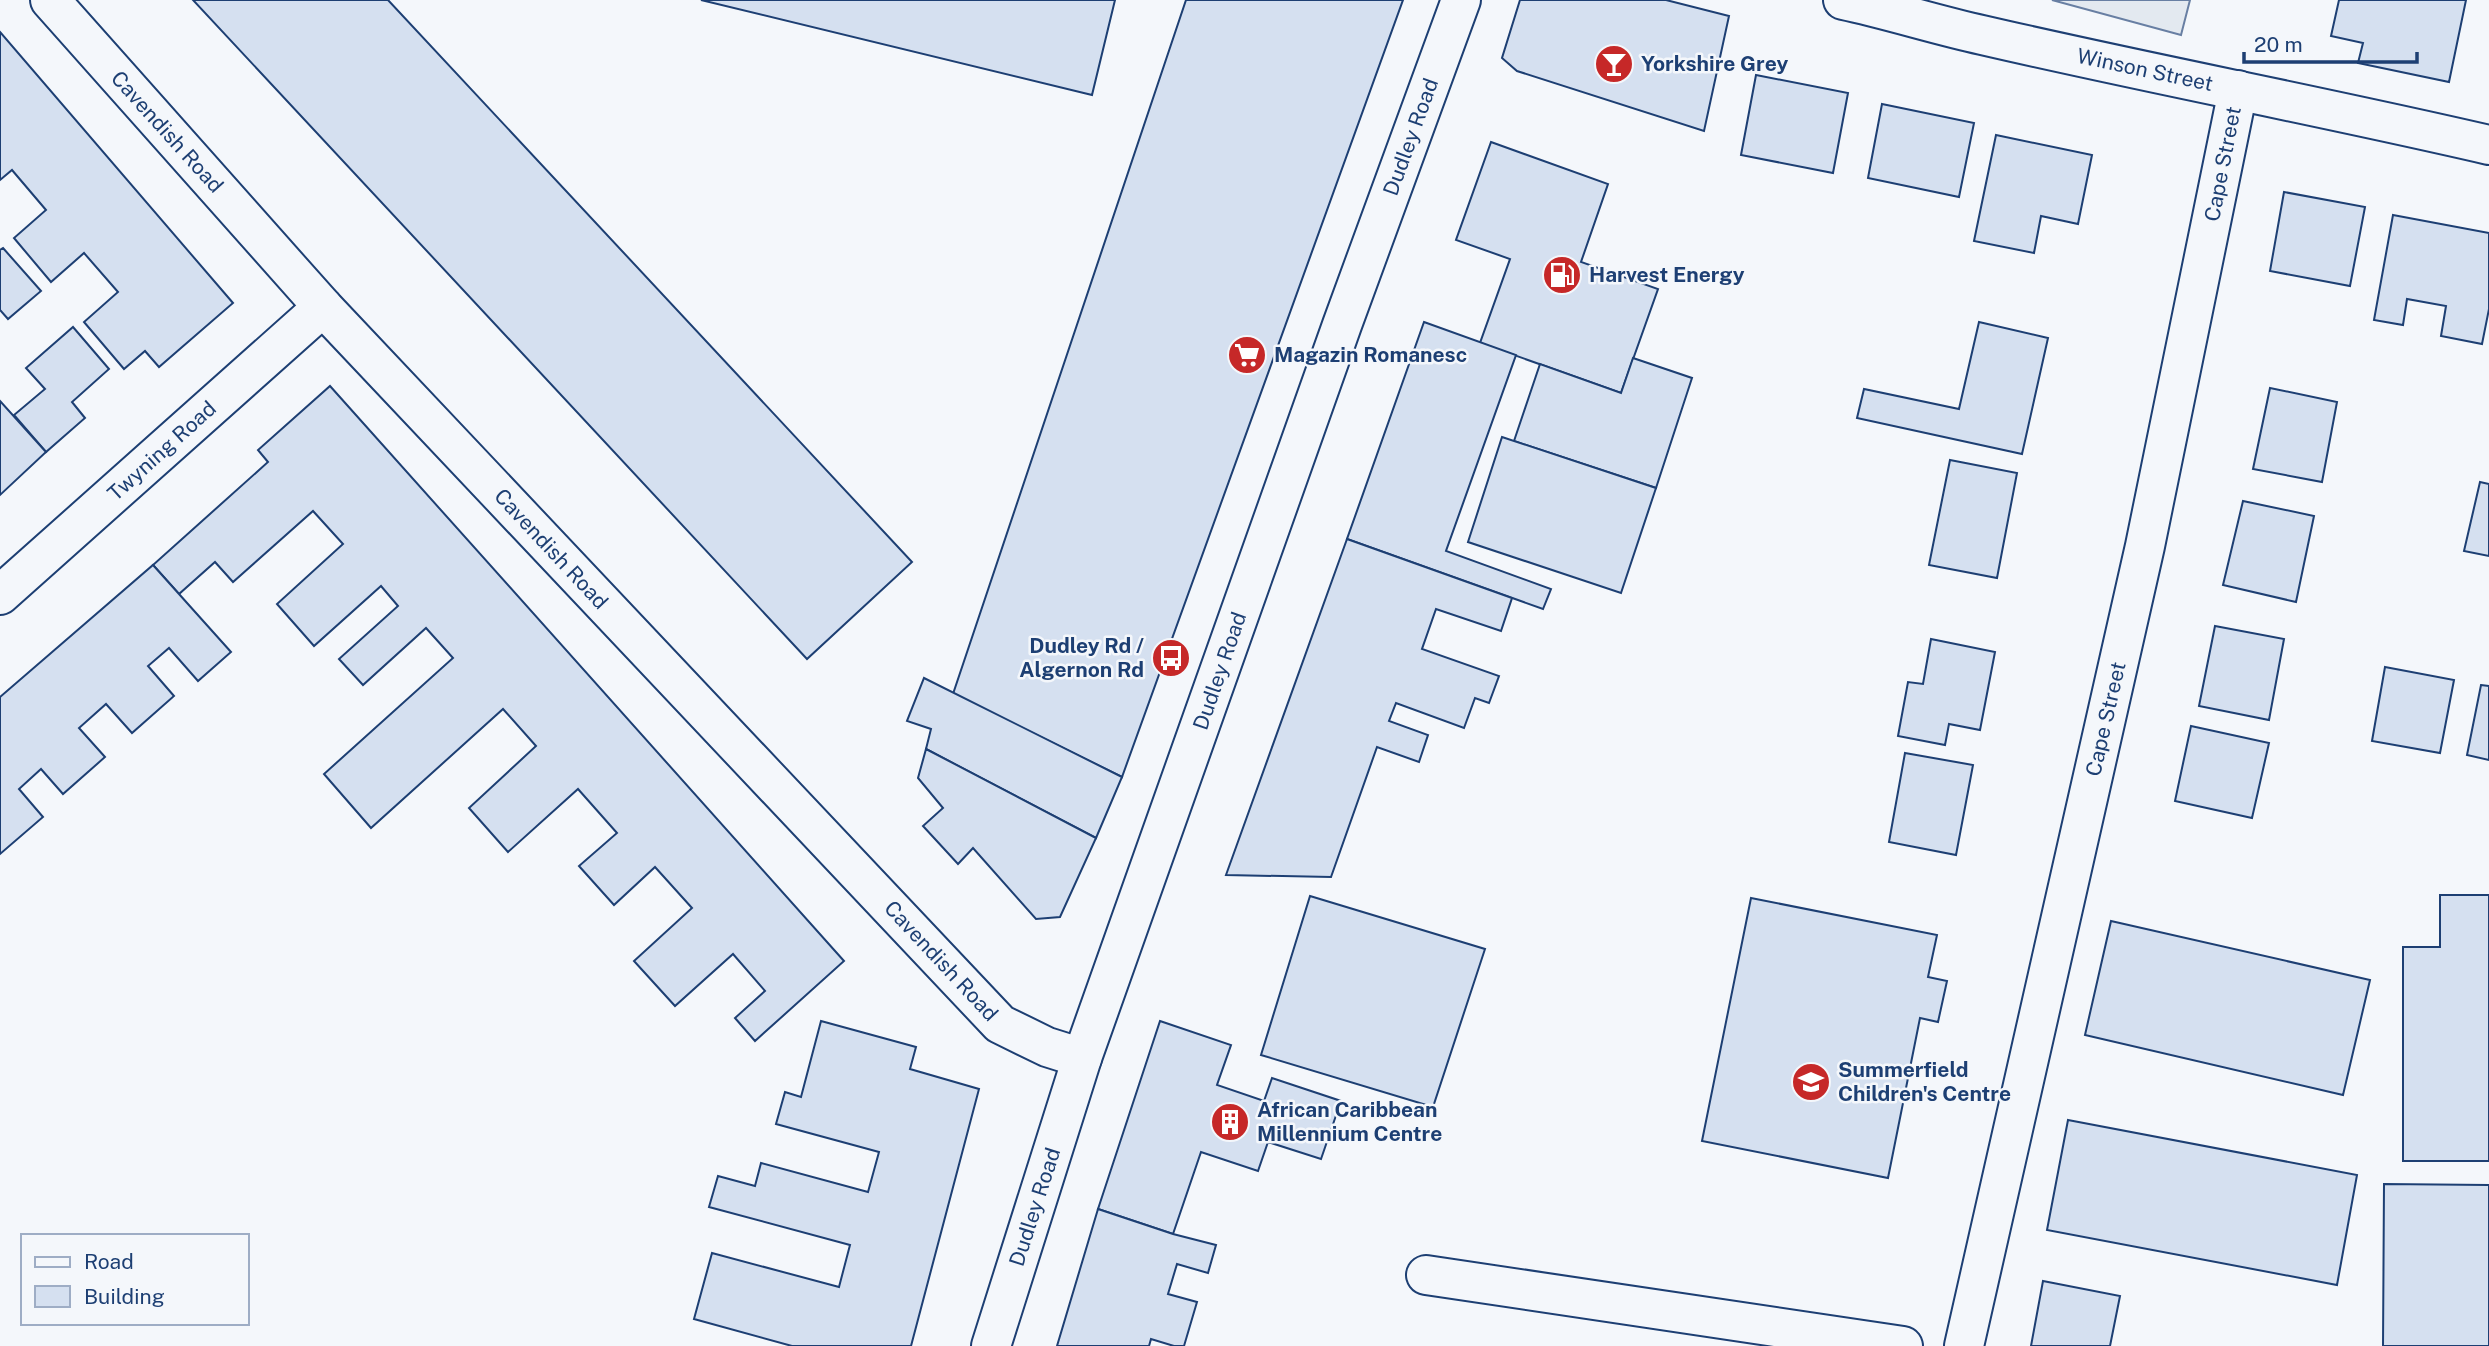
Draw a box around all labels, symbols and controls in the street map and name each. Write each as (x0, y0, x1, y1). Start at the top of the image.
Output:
scale bar (2244, 21, 2417, 65)
text: 20 m (2254, 32, 2303, 57)
bar icon: Yorkshire Grey (1593, 43, 1635, 85)
street label: Winson Street (2075, 43, 2215, 96)
place label: Yorkshire Grey (1641, 51, 1788, 76)
street label: Cavendish Road (106, 66, 229, 198)
street label: Dudley Road (1378, 75, 1443, 199)
street label: Cape Street (2199, 104, 2246, 224)
fuel station icon: Harvest Energy (1541, 254, 1583, 296)
place label: Harvest Energy (1589, 262, 1745, 287)
supermarket icon: Magazin Romanesc (1226, 334, 1268, 376)
place label: Magazin Romanesc (1274, 342, 1467, 367)
street label: Twyning Road (102, 396, 221, 506)
street label: Cavendish Road (489, 483, 614, 614)
street label: Dudley Road (1188, 609, 1251, 733)
place label: Dudley Rd / Algernon Rd (1019, 633, 1144, 682)
bus stop icon: Dudley Rd / Algernon Rd (1150, 637, 1192, 679)
street label: Cape Street (2080, 659, 2131, 779)
street label: Cavendish Road (879, 895, 1004, 1026)
place label: Summerfield Children's Centre (1838, 1057, 2011, 1106)
school or university icon: Summerfield Children's Centre (1790, 1061, 1832, 1103)
place label: African Caribbean Millennium Centre (1257, 1097, 1442, 1146)
building icon: African Caribbean Millennium Centre (1209, 1101, 1251, 1143)
street label: Dudley Road (1004, 1144, 1065, 1269)
legend (21, 1234, 248, 1325)
text: Road (84, 1249, 134, 1274)
text: Building (84, 1284, 165, 1309)

